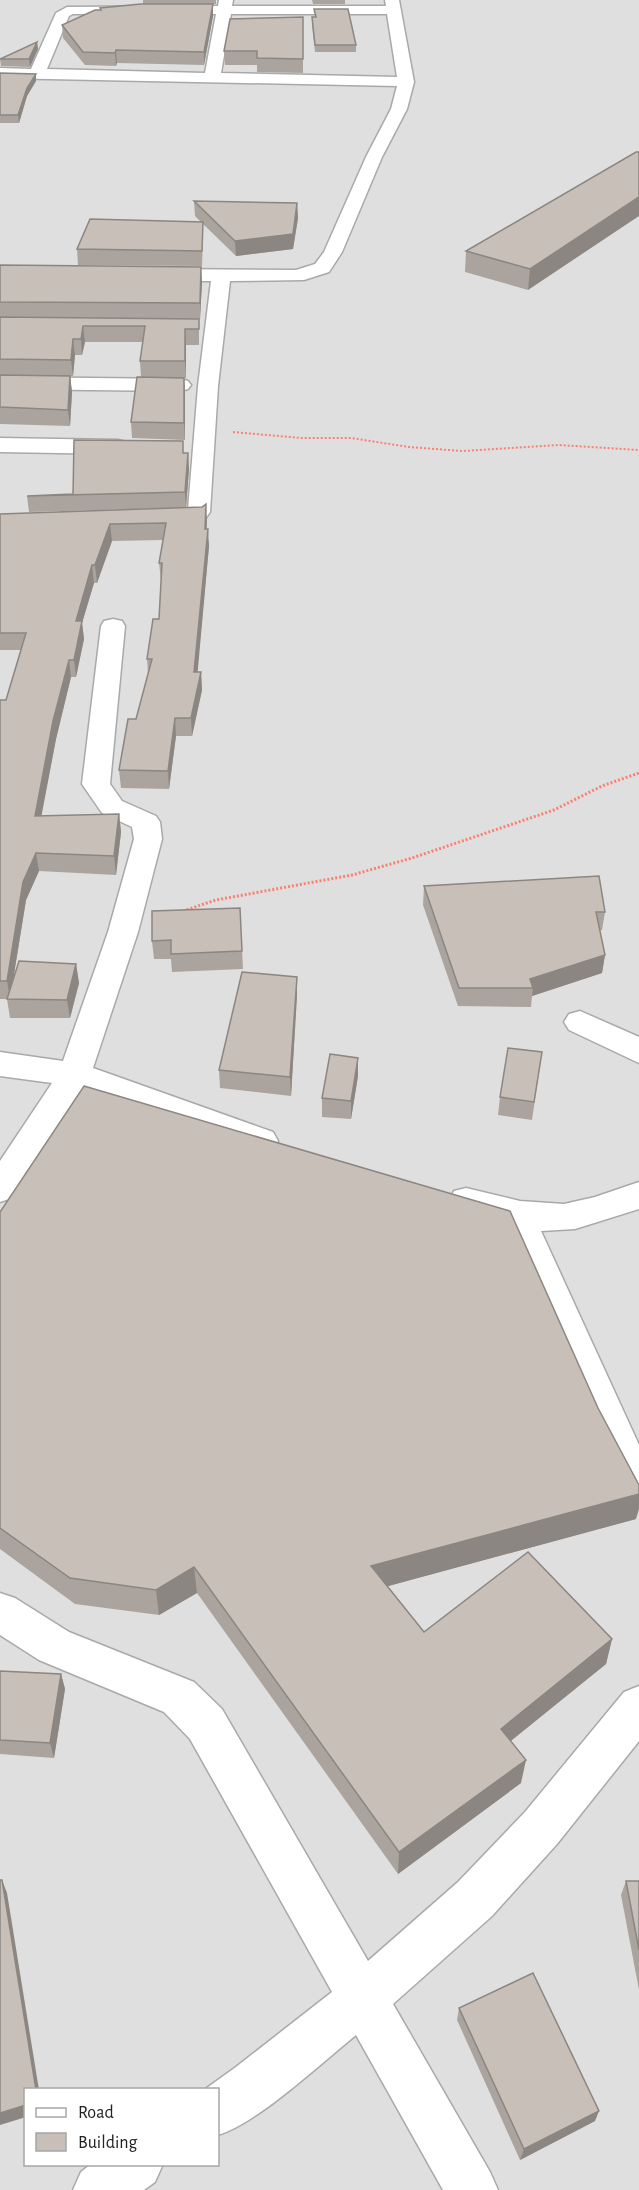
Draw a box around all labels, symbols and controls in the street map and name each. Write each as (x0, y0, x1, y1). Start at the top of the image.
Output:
legend (24, 2088, 219, 2166)
text: Road (78, 2104, 114, 2122)
text: Building (78, 2134, 138, 2152)

